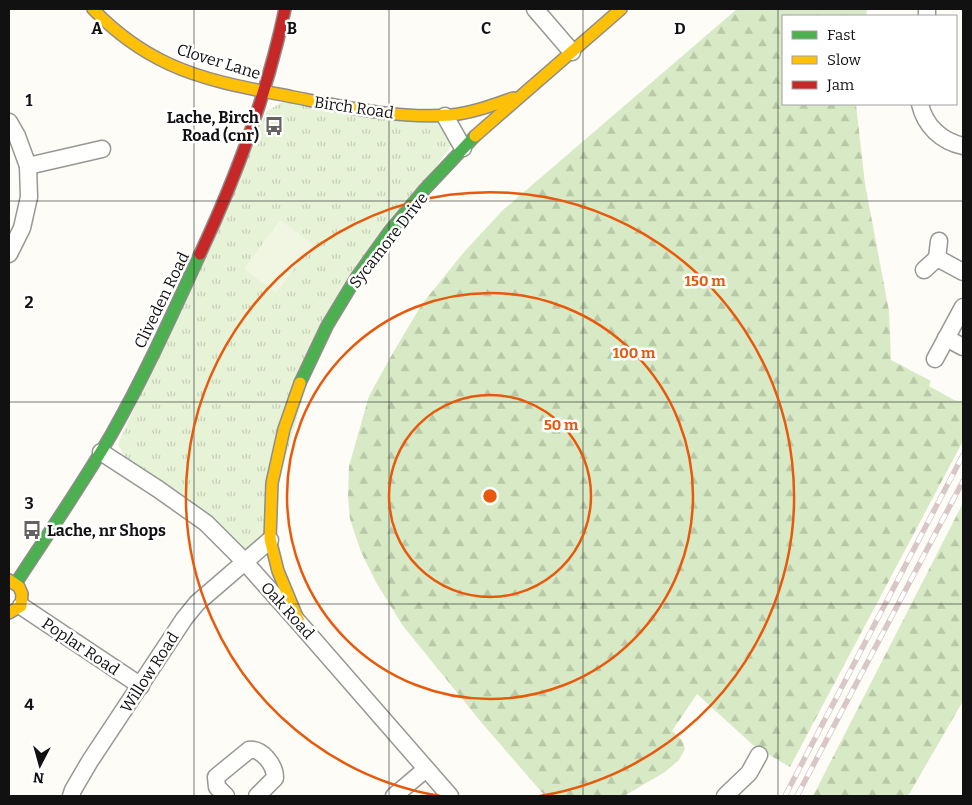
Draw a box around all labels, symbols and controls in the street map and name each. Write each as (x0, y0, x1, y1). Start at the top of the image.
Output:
legend (782, 15, 957, 105)
text: A (91, 19, 103, 38)
text: B (287, 19, 297, 38)
text: C (481, 19, 491, 38)
text: D (674, 19, 686, 38)
text: Fast (827, 26, 856, 44)
street label: Clover Lane (175, 40, 263, 83)
text: Slow (827, 51, 862, 69)
text: Jam (826, 76, 855, 94)
text: 1 (26, 91, 33, 110)
street label: Birch Road (313, 93, 395, 123)
place label: Lache, Birch Road (cnr) (167, 108, 259, 145)
bus stop icon: Lache, Birch Road (cnr) (263, 115, 285, 137)
street label: Sycamore Drive (345, 189, 432, 292)
street label: Cliveden Road (130, 248, 193, 352)
text: 150 m (684, 272, 726, 290)
text: 2 (24, 293, 34, 312)
text: 100 m (613, 344, 656, 362)
text: 50 m (544, 416, 579, 434)
centre of rings (481, 487, 499, 505)
text: 3 (24, 494, 34, 513)
bus stop icon: Lache, nr Shops (21, 519, 43, 541)
place label: Lache, nr Shops (47, 521, 166, 540)
street label: Oak Road (257, 578, 319, 643)
street label: Poplar Road (38, 614, 123, 679)
street label: Willow Road (116, 628, 183, 716)
text: 4 (24, 695, 34, 714)
north arrow (15, 740, 65, 790)
text: N (32, 768, 45, 786)

